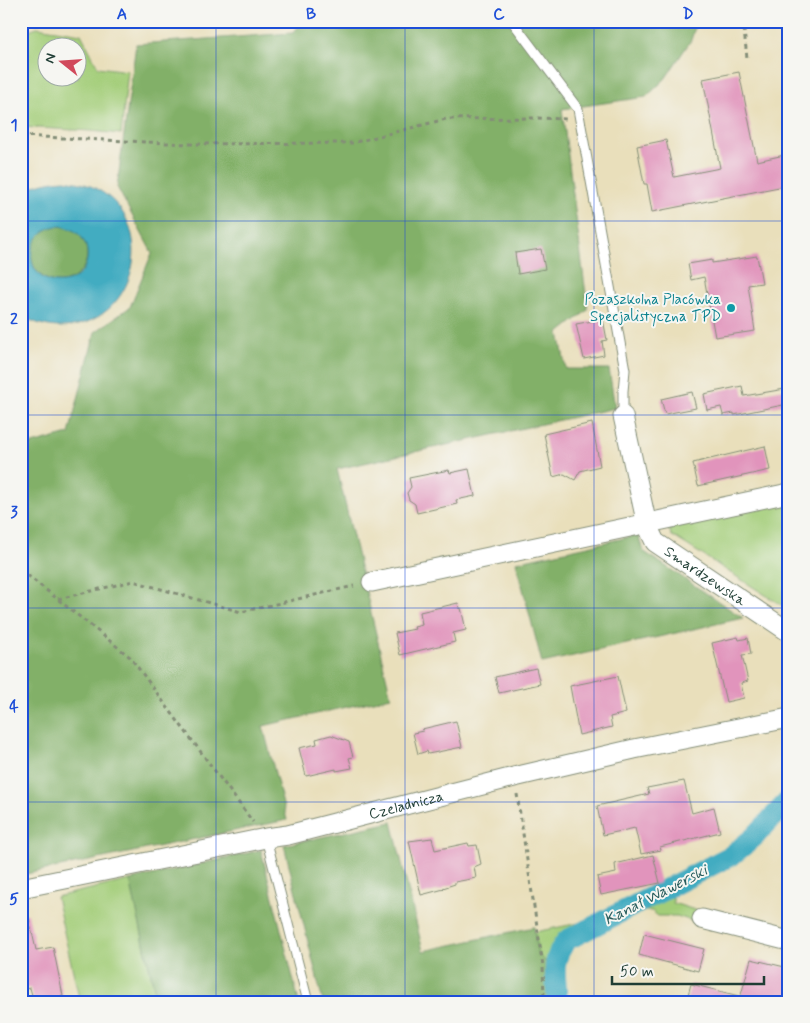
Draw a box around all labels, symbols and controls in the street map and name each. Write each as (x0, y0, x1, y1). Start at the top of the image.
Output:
text: A (117, 4, 127, 25)
text: B (306, 4, 316, 25)
text: C (493, 4, 505, 25)
text: D (682, 4, 694, 25)
north arrow (38, 38, 88, 88)
text: N (41, 51, 60, 66)
text: 1 (10, 115, 18, 136)
place label: Pozaszkolna Placówka Specjalistyczna TPD (584, 290, 721, 327)
marker: Pozaszkolna Placówka Specjalistyczna TPD (725, 302, 737, 314)
text: 2 (10, 309, 18, 330)
text: 3 (10, 502, 18, 523)
street label: Smardzewska (660, 542, 750, 612)
text: 4 (9, 696, 19, 717)
street label: Czeladnicza (367, 786, 446, 825)
water label: Kanał Wawerski (600, 859, 713, 930)
text: 5 (9, 889, 19, 910)
scale bar (612, 953, 765, 985)
text: 50 m (620, 962, 654, 982)

